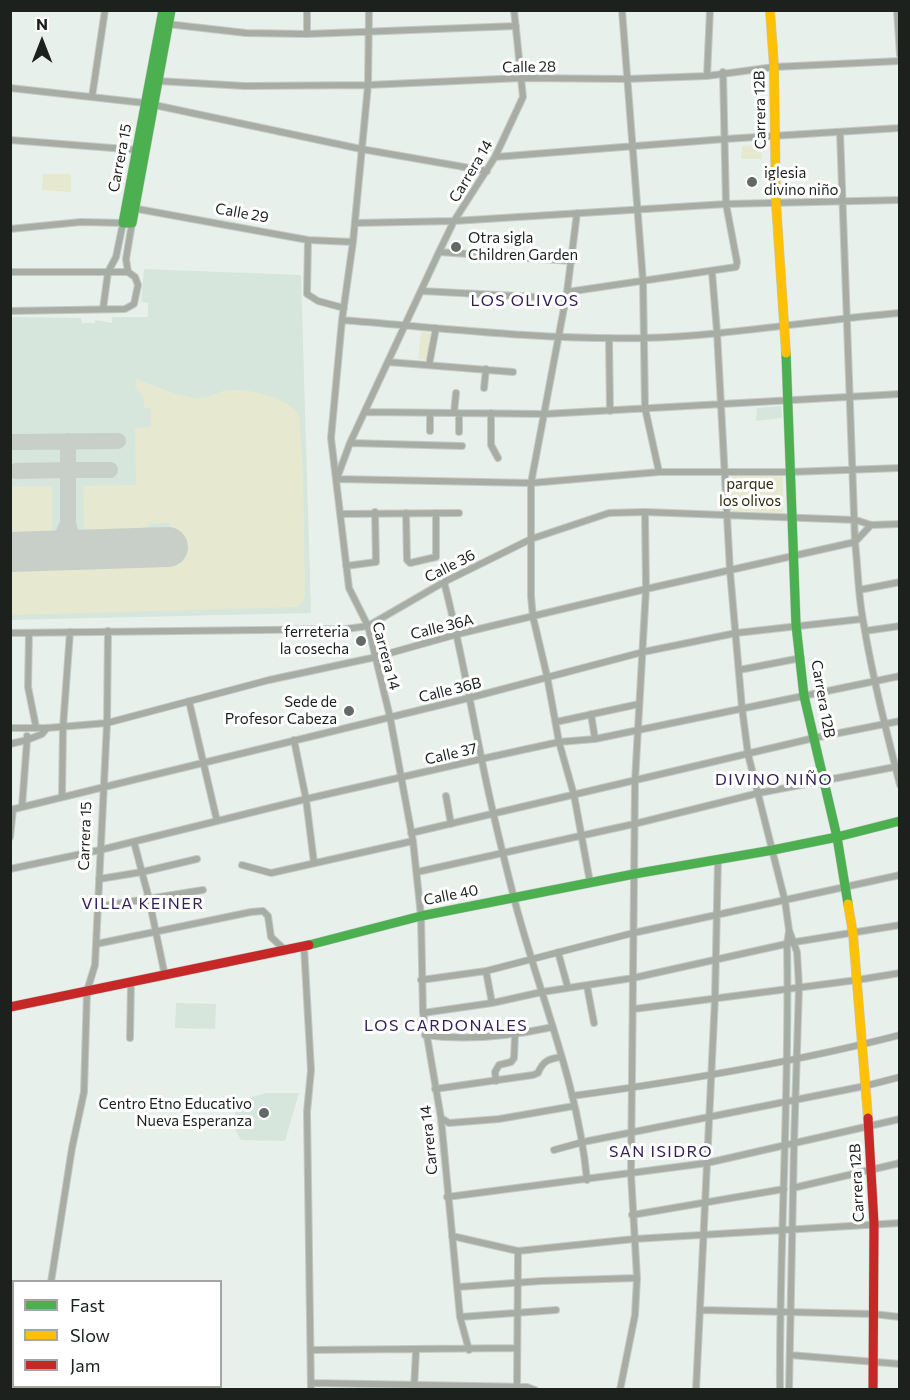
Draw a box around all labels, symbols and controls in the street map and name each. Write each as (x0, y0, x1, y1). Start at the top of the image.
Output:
north arrow (12, 12, 72, 72)
text: N (36, 14, 48, 33)
street label: Calle 28 (502, 58, 556, 76)
street label: Carrera 12B (750, 70, 770, 150)
street label: Carrera 15 (105, 122, 135, 194)
street label: Carrera 14 (445, 136, 497, 206)
place label: iglesia divino niño (764, 164, 839, 199)
marker: iglesia divino niño (745, 175, 759, 189)
street label: Calle 29 (214, 199, 270, 227)
place label: Otra sigla Children Garden (468, 229, 578, 264)
marker: Otra sigla Children Garden (449, 240, 463, 254)
district label: LOS OLIVOS (470, 291, 580, 311)
park label: parque los olivos (719, 475, 781, 510)
street label: Calle 36 (422, 546, 478, 586)
street label: Calle 36A (409, 611, 475, 643)
street label: Carrera 14 (368, 620, 404, 692)
place label: ferreteria la cosecha (280, 623, 349, 658)
marker: ferreteria la cosecha (354, 634, 368, 648)
street label: Carrera 12B (807, 659, 839, 739)
street label: Calle 36B (417, 674, 483, 706)
place label: Sede de Profesor Cabeza (225, 693, 337, 728)
marker: Sede de Profesor Cabeza (342, 704, 356, 718)
street label: Calle 37 (423, 739, 479, 769)
district label: DIVINO NIÑO (715, 770, 833, 790)
street label: Carrera 15 (75, 801, 95, 871)
street label: Calle 40 (422, 881, 480, 909)
district label: VILLA KEINER (82, 894, 204, 914)
district label: LOS CARDONALES (364, 1016, 528, 1036)
place label: Centro Etno Educativo Nueva Esperanza (99, 1095, 252, 1130)
street label: Carrera 14 (416, 1104, 442, 1176)
marker: Centro Etno Educativo Nueva Esperanza (257, 1106, 271, 1120)
district label: SAN ISIDRO (609, 1142, 713, 1162)
street label: Carrera 12B (846, 1143, 868, 1223)
legend (12, 1280, 222, 1388)
text: Fast (70, 1294, 105, 1316)
text: Slow (70, 1324, 110, 1346)
text: Jam (70, 1354, 100, 1376)

